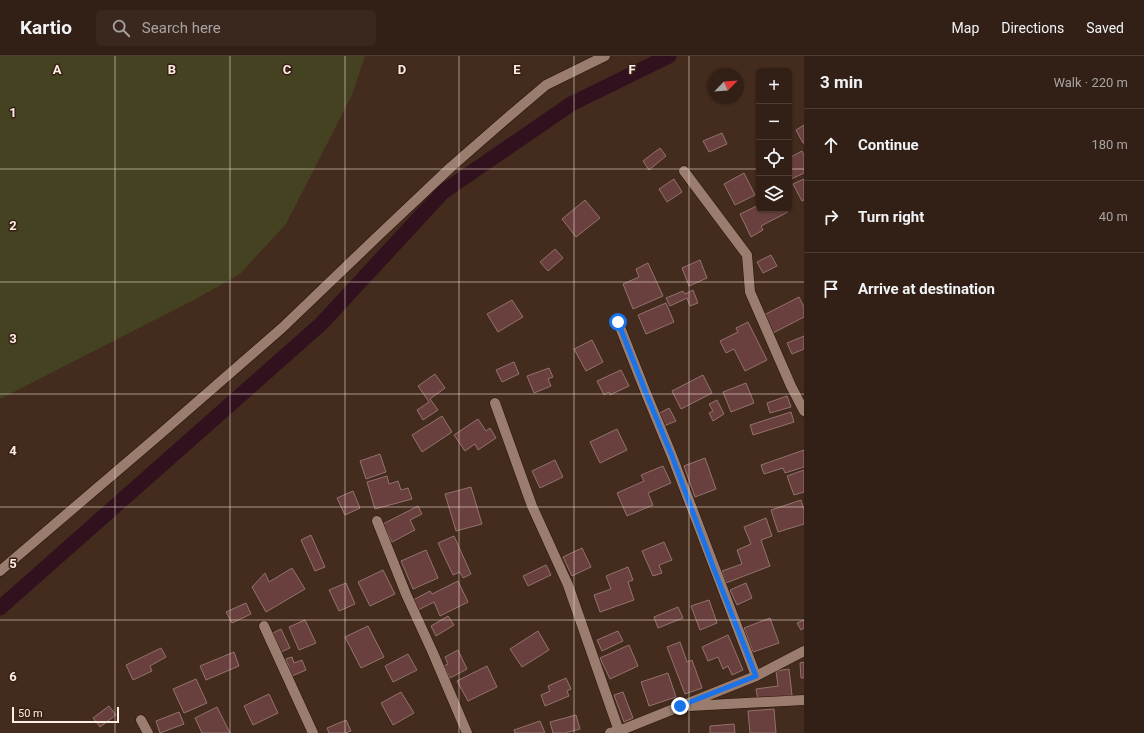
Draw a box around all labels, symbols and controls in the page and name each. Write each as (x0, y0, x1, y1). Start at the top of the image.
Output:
search box (96, 10, 376, 46)
text: Kartio (20, 16, 72, 39)
icon: search (110, 17, 132, 39)
text: Search here (142, 19, 221, 37)
text: Map (952, 20, 979, 36)
text: Directions (1001, 20, 1064, 36)
text: Saved (1086, 20, 1124, 36)
text: A (53, 62, 62, 77)
text: B (168, 62, 176, 77)
text: C (283, 62, 292, 77)
text: D (398, 62, 406, 77)
text: E (513, 62, 521, 77)
text: F (628, 62, 636, 77)
north arrow (708, 68, 744, 104)
map controls (756, 68, 792, 212)
button: + (756, 68, 792, 104)
text: 3 min (820, 72, 863, 92)
text: Walk · 220 m (1053, 75, 1128, 90)
button: − (756, 104, 792, 140)
text: 1 (9, 105, 17, 120)
icon: ahead (820, 134, 842, 156)
text: Continue (858, 136, 919, 154)
text: 180 m (1091, 137, 1128, 152)
button: locate (756, 140, 792, 176)
button: layers (756, 176, 792, 212)
icon: right (820, 206, 842, 228)
text: Turn right (858, 208, 924, 226)
text: 40 m (1099, 209, 1128, 224)
text: 2 (9, 218, 17, 233)
icon: arrive (820, 278, 842, 300)
text: Arrive at destination (858, 280, 995, 298)
route start (609, 313, 627, 331)
text: 3 (9, 331, 17, 346)
text: 4 (9, 443, 17, 458)
text: 5 (9, 556, 17, 571)
text: 6 (9, 669, 17, 684)
route end (671, 697, 689, 715)
scale bar (12, 705, 119, 724)
text: 50 m (18, 707, 43, 720)

